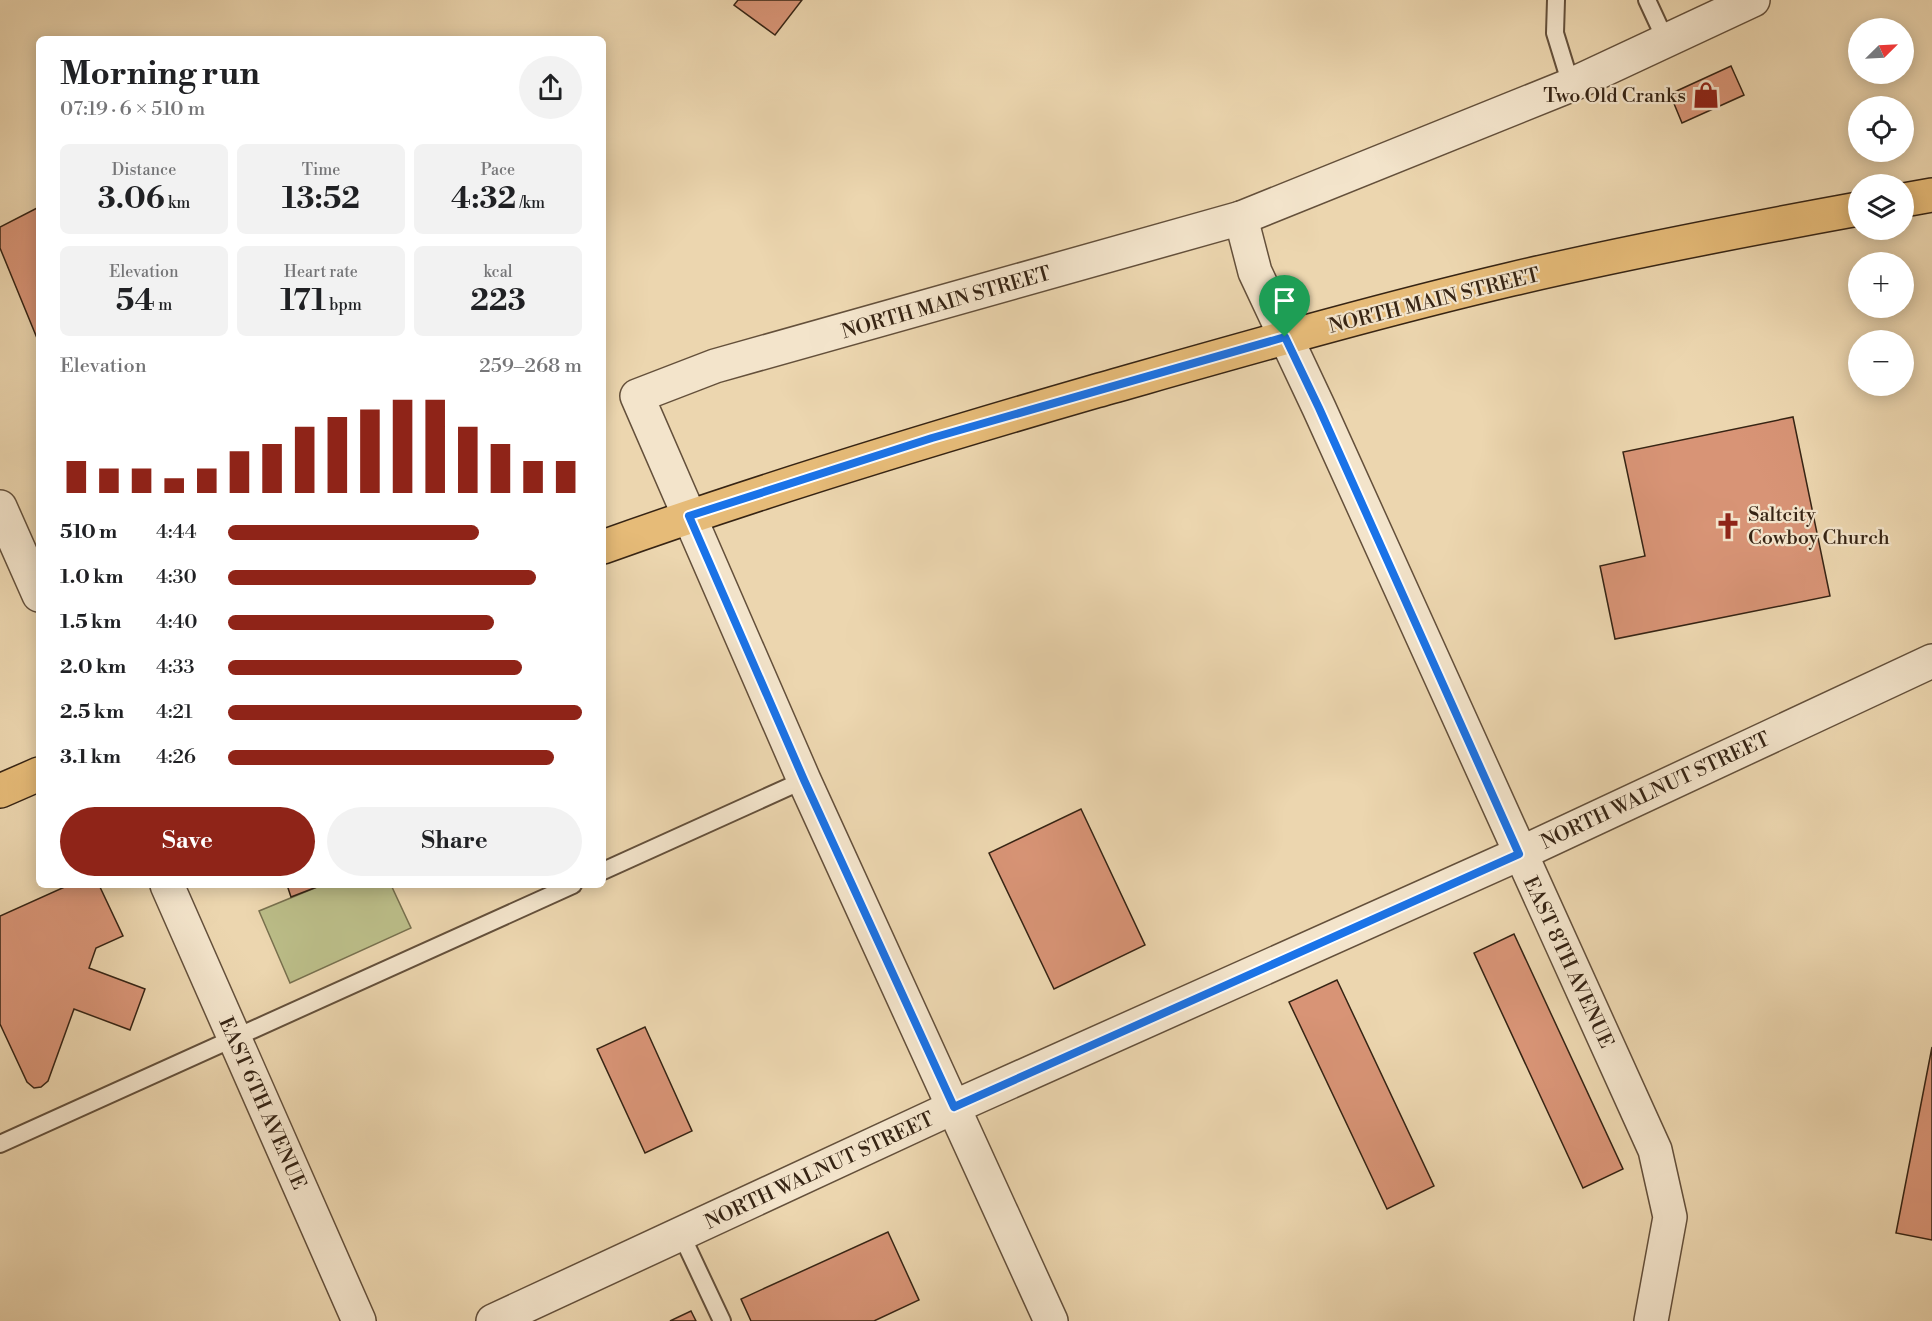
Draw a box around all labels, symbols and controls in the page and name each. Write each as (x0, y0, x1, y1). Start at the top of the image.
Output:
north arrow (1848, 18, 1914, 84)
map controls (1848, 18, 1914, 396)
text: Morning run (60, 54, 260, 95)
button: share (519, 56, 582, 119)
shop icon: Two Old Cranks (1691, 80, 1721, 110)
place label: Two Old Cranks (1543, 84, 1686, 109)
button: locate (1848, 96, 1914, 162)
text: 07:19 · 6 × 510 m (60, 97, 205, 122)
text: Distance (112, 160, 176, 180)
text: Time (302, 160, 340, 180)
text: Pace (481, 160, 515, 180)
button: layers (1848, 174, 1914, 240)
text: 3.06 (98, 180, 165, 218)
text: 13:52 (282, 180, 360, 218)
text: 4:32 (451, 180, 516, 218)
text: km (165, 193, 190, 213)
text: /km (516, 193, 545, 213)
button: + (1848, 252, 1914, 318)
text: Elevation (109, 262, 179, 282)
text: Heart rate (284, 262, 358, 282)
text: kcal (483, 262, 513, 282)
street label: NORTH MAIN STREET (839, 262, 1054, 345)
street label: NORTH MAIN STREET (1326, 263, 1543, 340)
pin (1259, 275, 1310, 337)
text: 54 (116, 282, 155, 320)
text: 171 (280, 282, 326, 320)
text: 223 (470, 282, 526, 320)
icon: arrive (1268, 284, 1301, 317)
text: m (155, 295, 172, 315)
text: bpm (326, 295, 362, 315)
button: − (1848, 330, 1914, 396)
text: Elevation (60, 354, 147, 379)
text: 259–268 m (479, 354, 582, 379)
place label: Saltcity Cowboy Church (1748, 503, 1890, 551)
church icon: Saltcity Cowboy Church (1713, 511, 1743, 541)
text: 510 m (60, 520, 117, 545)
text: 4:44 (156, 520, 197, 545)
text: 1.0 km (60, 565, 124, 590)
text: 4:30 (156, 565, 197, 590)
text: 1.5 km (60, 610, 121, 635)
text: 4:40 (156, 610, 198, 635)
text: 2.0 km (60, 655, 126, 680)
text: 4:33 (156, 655, 195, 680)
text: 2.5 km (60, 700, 124, 725)
text: 4:21 (156, 700, 193, 725)
street label: NORTH WALNUT STREET (1537, 727, 1774, 856)
text: 3.1 km (60, 745, 121, 770)
text: 4:26 (156, 745, 196, 770)
button: Save (60, 807, 315, 876)
button: Share (327, 807, 582, 876)
street label: EAST 8TH AVENUE (1517, 873, 1618, 1052)
street label: EAST 6TH AVENUE (212, 1013, 311, 1194)
street label: NORTH WALNUT STREET (701, 1107, 938, 1236)

